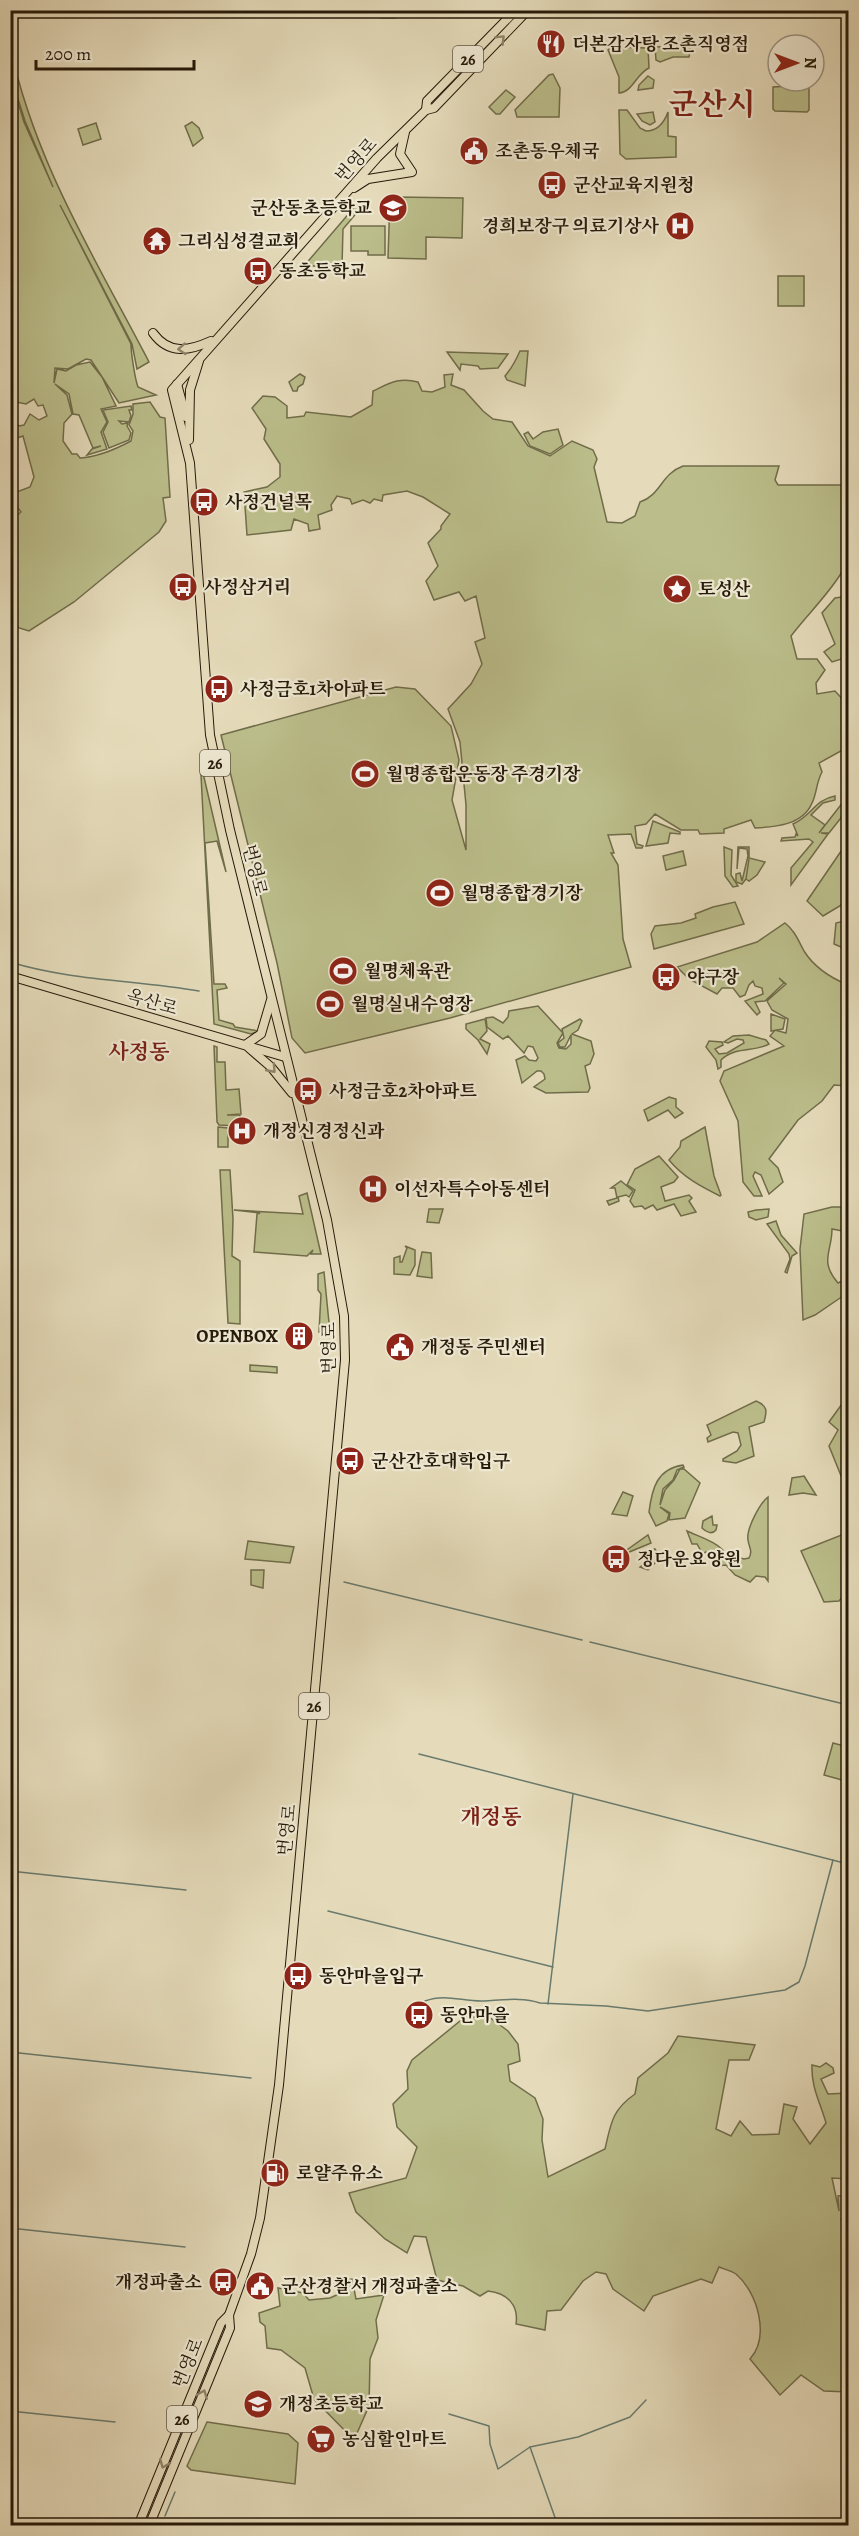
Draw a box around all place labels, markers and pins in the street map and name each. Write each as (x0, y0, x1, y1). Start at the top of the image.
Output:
restaurant icon: 더본감자탕 조촌직영점 (535, 28, 567, 60)
place label: 더본감자탕 조촌직영점 (572, 32, 749, 56)
public building icon: 조촌동우체국 (458, 135, 490, 167)
place label: 조촌동우체국 (495, 139, 600, 163)
bus stop icon: 군산교육지원청 (536, 169, 568, 201)
place label: 군산교육지원청 (573, 173, 695, 197)
school or university icon: 군산동초등학교 (377, 192, 409, 224)
place label: 군산동초등학교 (250, 196, 373, 220)
hospital icon: 경희보장구 의료기상사 (664, 210, 696, 242)
place label: 경희보장구 의료기상사 (482, 214, 660, 238)
temple icon: 그리심성결교회 (141, 225, 173, 257)
place label: 그리심성결교회 (178, 229, 300, 253)
bus stop icon: 동초등학교 (242, 255, 274, 287)
place label: 동초등학교 (279, 259, 367, 283)
bus stop icon: 사정건널목 (188, 486, 220, 518)
place label: 사정건널목 (225, 490, 313, 514)
bus stop icon: 사정삼거리 (167, 571, 199, 603)
place icon: 토성산 (661, 573, 693, 605)
place label: 사정삼거리 (204, 575, 291, 599)
place label: 토성산 (698, 577, 751, 601)
bus stop icon: 사정금호1차아파트 (203, 673, 235, 705)
place label: 사정금호1차아파트 (240, 677, 386, 701)
sports icon: 월명종합운동장 주경기장 (349, 758, 381, 790)
place label: 월명종합운동장 주경기장 (386, 762, 581, 786)
sports icon: 월명종합경기장 (424, 877, 456, 909)
place label: 월명종합경기장 (461, 881, 583, 905)
sports icon: 월명체육관 (327, 955, 359, 987)
place label: 월명체육관 (364, 959, 452, 983)
bus stop icon: 야구장 (650, 961, 682, 993)
place label: 야구장 (687, 965, 740, 989)
sports icon: 월명실내수영장 (314, 988, 346, 1020)
place label: 월명실내수영장 (351, 992, 473, 1016)
bus stop icon: 사정금호2차아파트 (292, 1075, 324, 1107)
place label: 사정금호2차아파트 (329, 1079, 477, 1103)
hospital icon: 개정신경정신과 (226, 1115, 258, 1147)
place label: 개정신경정신과 (263, 1119, 385, 1143)
hospital icon: 이선자특수아동센터 (357, 1173, 389, 1205)
place label: 이선자특수아동센터 (394, 1177, 551, 1201)
building icon: OPENBOX (283, 1320, 315, 1352)
place label: OPENBOX (196, 1324, 279, 1348)
public building icon: 개정동 주민센터 (384, 1331, 416, 1363)
place label: 개정동 주민센터 (421, 1335, 546, 1359)
bus stop icon: 군산간호대학입구 (334, 1445, 366, 1477)
place label: 군산간호대학입구 (371, 1449, 511, 1473)
bus stop icon: 정다운요양원 (600, 1543, 632, 1575)
place label: 정다운요양원 (637, 1547, 741, 1571)
bus stop icon: 동안마을입구 (282, 1960, 314, 1992)
place label: 동안마을입구 (319, 1964, 424, 1988)
bus stop icon: 동안마을 (403, 1999, 435, 2031)
place label: 동안마을 (440, 2003, 510, 2027)
fuel station icon: 로얄주유소 (259, 2157, 291, 2189)
place label: 로얄주유소 (296, 2161, 384, 2185)
bus stop icon: 개정파출소 (207, 2266, 239, 2298)
place label: 개정파출소 (115, 2270, 203, 2294)
public building icon: 군산경찰서 개정파출소 (244, 2270, 276, 2302)
place label: 군산경찰서 개정파출소 (281, 2274, 459, 2298)
school or university icon: 개정초등학교 (242, 2388, 274, 2420)
place label: 개정초등학교 (279, 2392, 384, 2416)
supermarket icon: 농심할인마트 (305, 2423, 337, 2455)
place label: 농심할인마트 (342, 2427, 447, 2451)

